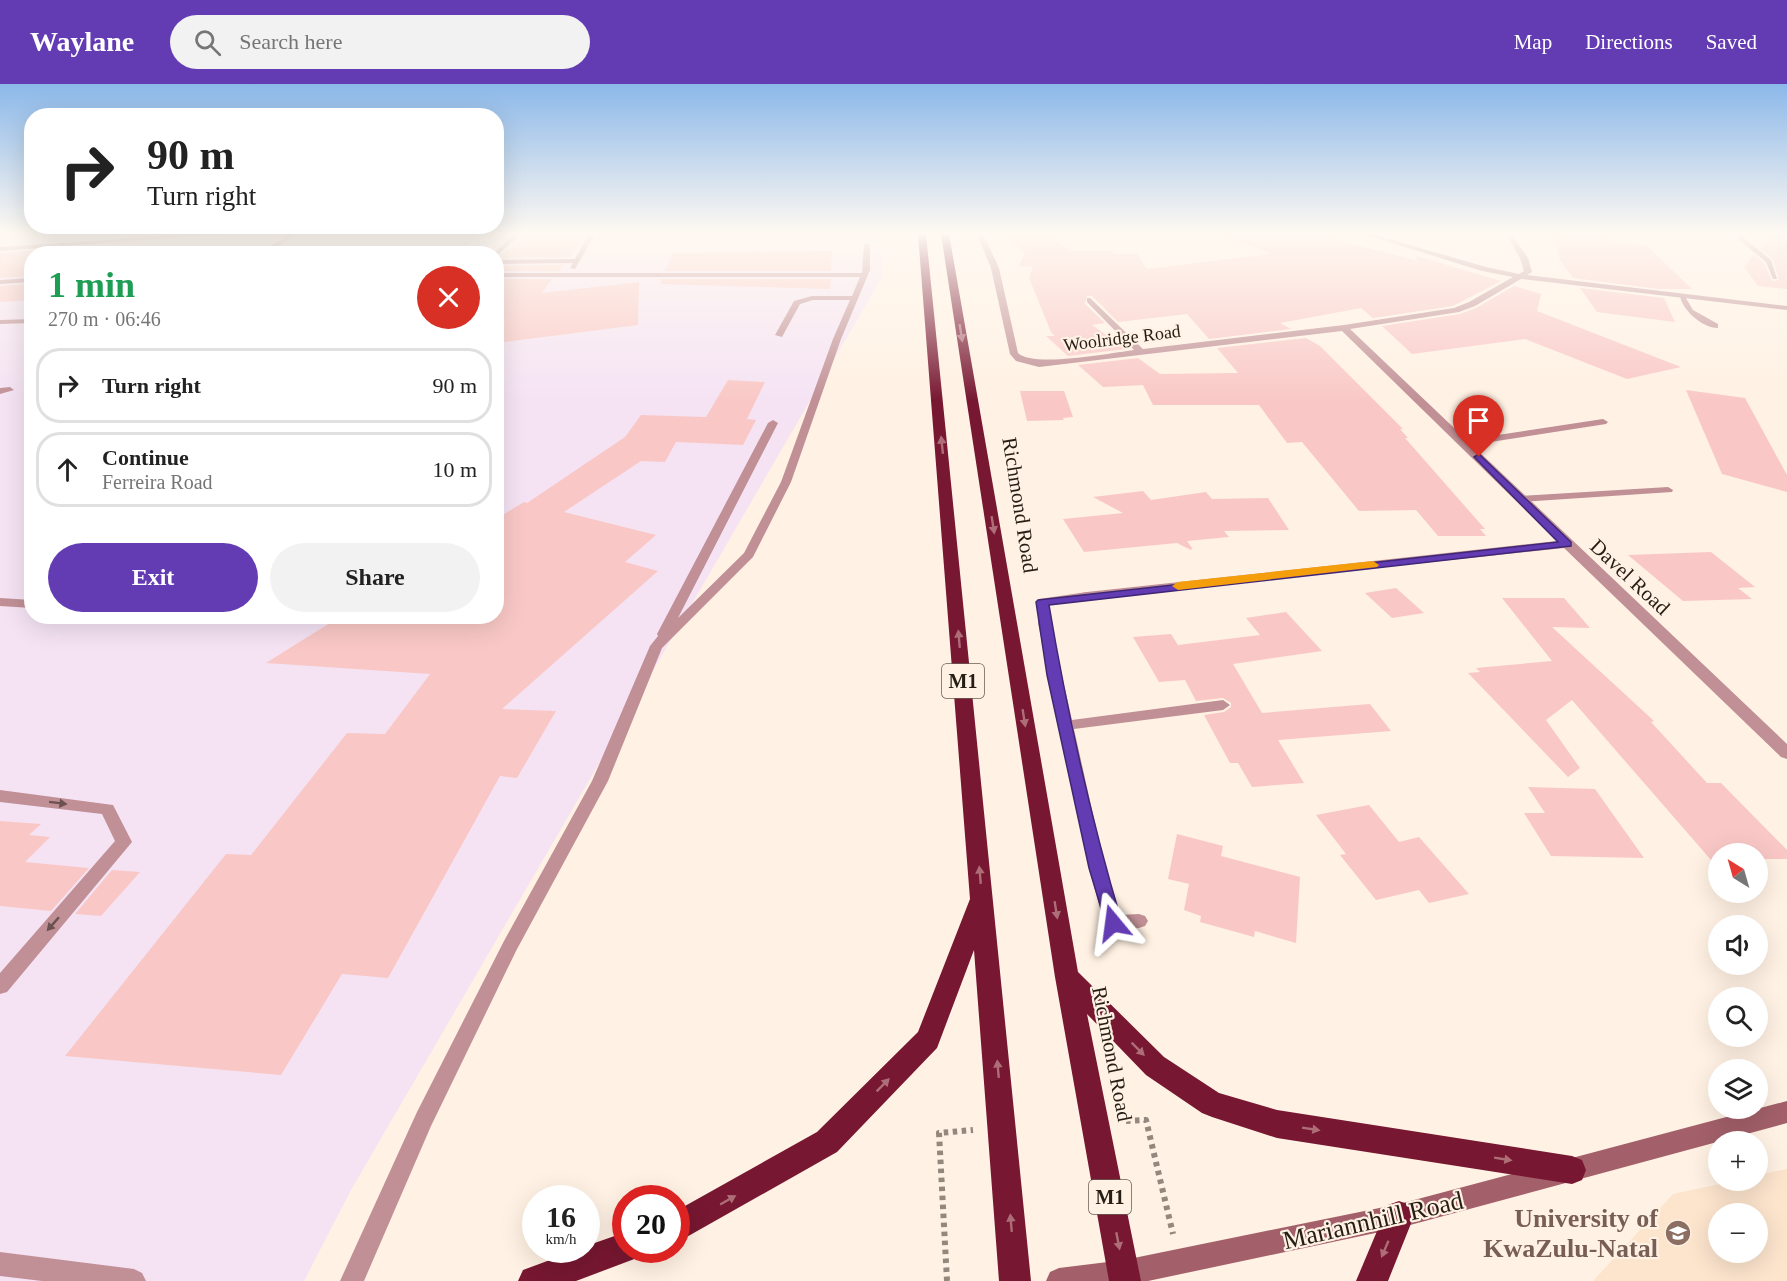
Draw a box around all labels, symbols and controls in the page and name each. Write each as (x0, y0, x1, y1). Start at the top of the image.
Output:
search box (170, 15, 590, 69)
text: Waylane (30, 26, 134, 57)
icon: search (191, 26, 224, 59)
text: Search here (239, 29, 342, 54)
text: Map (1514, 30, 1552, 54)
text: Directions (1585, 30, 1673, 54)
text: Saved (1706, 30, 1757, 54)
icon: right (48, 132, 126, 210)
text: 90 m (147, 132, 235, 178)
text: Turn right (147, 181, 256, 211)
text: 1 min (48, 265, 135, 305)
button: close (417, 266, 480, 329)
text: 270 m · 06:46 (48, 308, 161, 330)
street label: Woolridge Road (1062, 321, 1182, 355)
one-way arrow (957, 323, 966, 342)
icon: right (51, 369, 84, 402)
text: Turn right (102, 373, 201, 398)
text: 90 m (432, 373, 477, 398)
pin (1453, 395, 1504, 457)
icon: arrive (1462, 404, 1495, 437)
one-way arrow (937, 435, 947, 454)
street label: Richmond Road (997, 435, 1043, 575)
text: Continue (102, 445, 189, 470)
icon: ahead (51, 453, 84, 486)
text: 10 m (432, 457, 477, 482)
text: Ferreira Road (102, 471, 213, 493)
one-way arrow (988, 516, 997, 535)
street label: Davel Road (1585, 534, 1675, 620)
button: Exit (48, 543, 258, 612)
button: Share (270, 543, 480, 612)
one-way arrow (954, 629, 964, 648)
road number: M1 (942, 664, 984, 698)
one-way arrow (1020, 708, 1029, 727)
one-way arrow (49, 798, 68, 808)
north arrow (1708, 843, 1768, 903)
map controls (1708, 843, 1768, 1263)
one-way arrow (975, 866, 985, 885)
position arrow (1081, 891, 1145, 955)
one-way arrow (1052, 901, 1061, 920)
button: sound (1708, 915, 1768, 975)
one-way arrow (47, 916, 60, 931)
street label: Richmond Road (1087, 984, 1137, 1124)
button: search (1708, 987, 1768, 1047)
one-way arrow (1130, 1041, 1144, 1055)
button: layers (1708, 1059, 1768, 1119)
one-way arrow (993, 1060, 1003, 1079)
one-way arrow (876, 1078, 891, 1092)
one-way arrow (1301, 1125, 1320, 1134)
button: + (1708, 1131, 1768, 1191)
one-way arrow (1494, 1155, 1513, 1164)
road number: M1 (1089, 1180, 1131, 1214)
speed limit sign: 20 (612, 1185, 690, 1263)
street label: Mariannhill Road (1280, 1186, 1466, 1255)
one-way arrow (720, 1194, 736, 1205)
text: 16 (546, 1200, 576, 1233)
button: − (1708, 1203, 1768, 1263)
place label: University of KwaZulu-Natal (1483, 1204, 1658, 1263)
one-way arrow (1006, 1213, 1016, 1232)
school or university icon: University of KwaZulu-Natal (1663, 1218, 1693, 1248)
text: km/h (546, 1231, 576, 1247)
one-way arrow (1114, 1231, 1123, 1250)
one-way arrow (1381, 1240, 1390, 1257)

